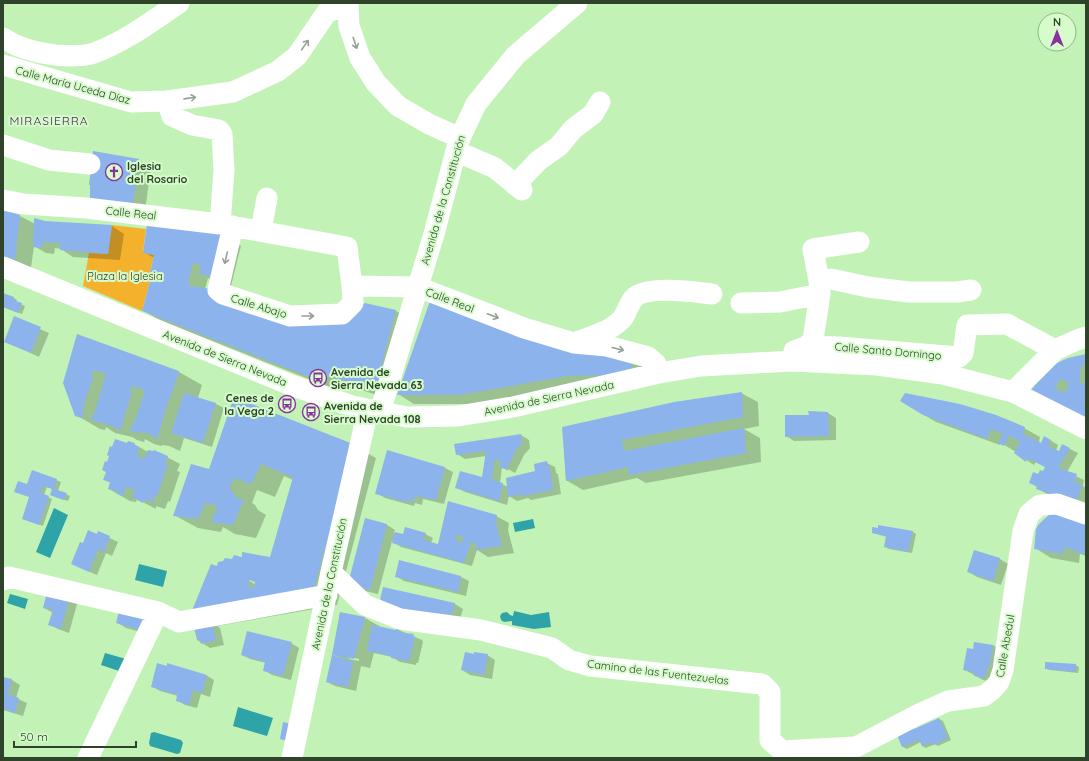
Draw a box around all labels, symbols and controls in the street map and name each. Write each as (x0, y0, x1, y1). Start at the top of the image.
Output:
north arrow (1037, 12, 1077, 52)
text: N (1053, 15, 1061, 29)
one-way arrow (351, 36, 359, 48)
one-way arrow (301, 40, 309, 51)
street label: Calle María Uceda Díaz (14, 63, 132, 107)
one-way arrow (183, 94, 196, 102)
district label: MIRASIERRA (9, 113, 89, 128)
street label: Avenida de la Constitución (418, 133, 468, 267)
place label: Iglesia del Rosario (127, 159, 187, 186)
church icon: Iglesia del Rosario (104, 162, 124, 182)
street label: Calle Real (105, 203, 157, 223)
one-way arrow (221, 251, 229, 264)
park label: Plaza la Iglesia (87, 269, 163, 283)
street label: Calle Real (424, 284, 476, 316)
street label: Calle Abajo (229, 291, 289, 321)
one-way arrow (301, 312, 314, 320)
one-way arrow (487, 313, 499, 321)
street label: Avenida de Sierra Nevada (161, 327, 289, 389)
street label: Calle Santo Domingo (834, 339, 942, 363)
one-way arrow (612, 346, 625, 354)
place label: Avenida de Sierra Nevada 63 (331, 365, 423, 392)
bus stop icon: Avenida de Sierra Nevada 63 (308, 368, 328, 388)
street label: Avenida de Sierra Nevada (483, 377, 615, 419)
place label: Cenes de la Vega 2 (224, 391, 275, 418)
bus stop icon: Cenes de la Vega 2 (277, 394, 297, 414)
place label: Avenida de Sierra Nevada 108 (324, 399, 421, 426)
bus stop icon: Avenida de Sierra Nevada 108 (301, 402, 321, 422)
street label: Avenida de la Constitución (308, 517, 350, 651)
street label: Calle Abedul (993, 613, 1017, 679)
street label: Camino de las Fuentezuelas (586, 656, 730, 688)
scale bar (14, 723, 136, 749)
text: 50 m (20, 729, 48, 744)

